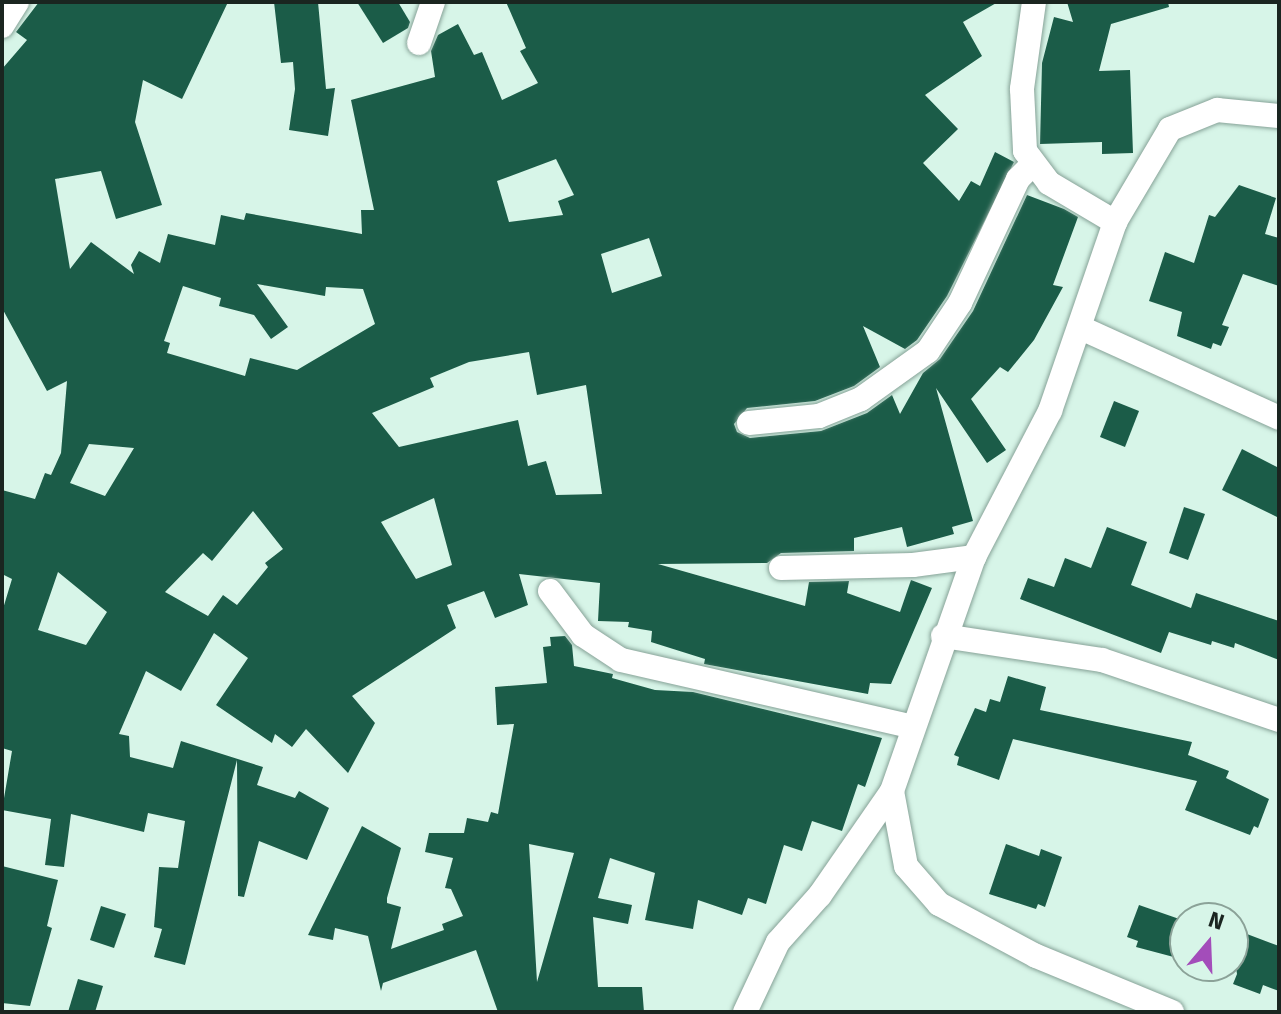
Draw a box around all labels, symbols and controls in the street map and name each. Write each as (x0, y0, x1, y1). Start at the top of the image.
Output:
north arrow (1169, 902, 1249, 982)
text: N (1205, 906, 1228, 936)

